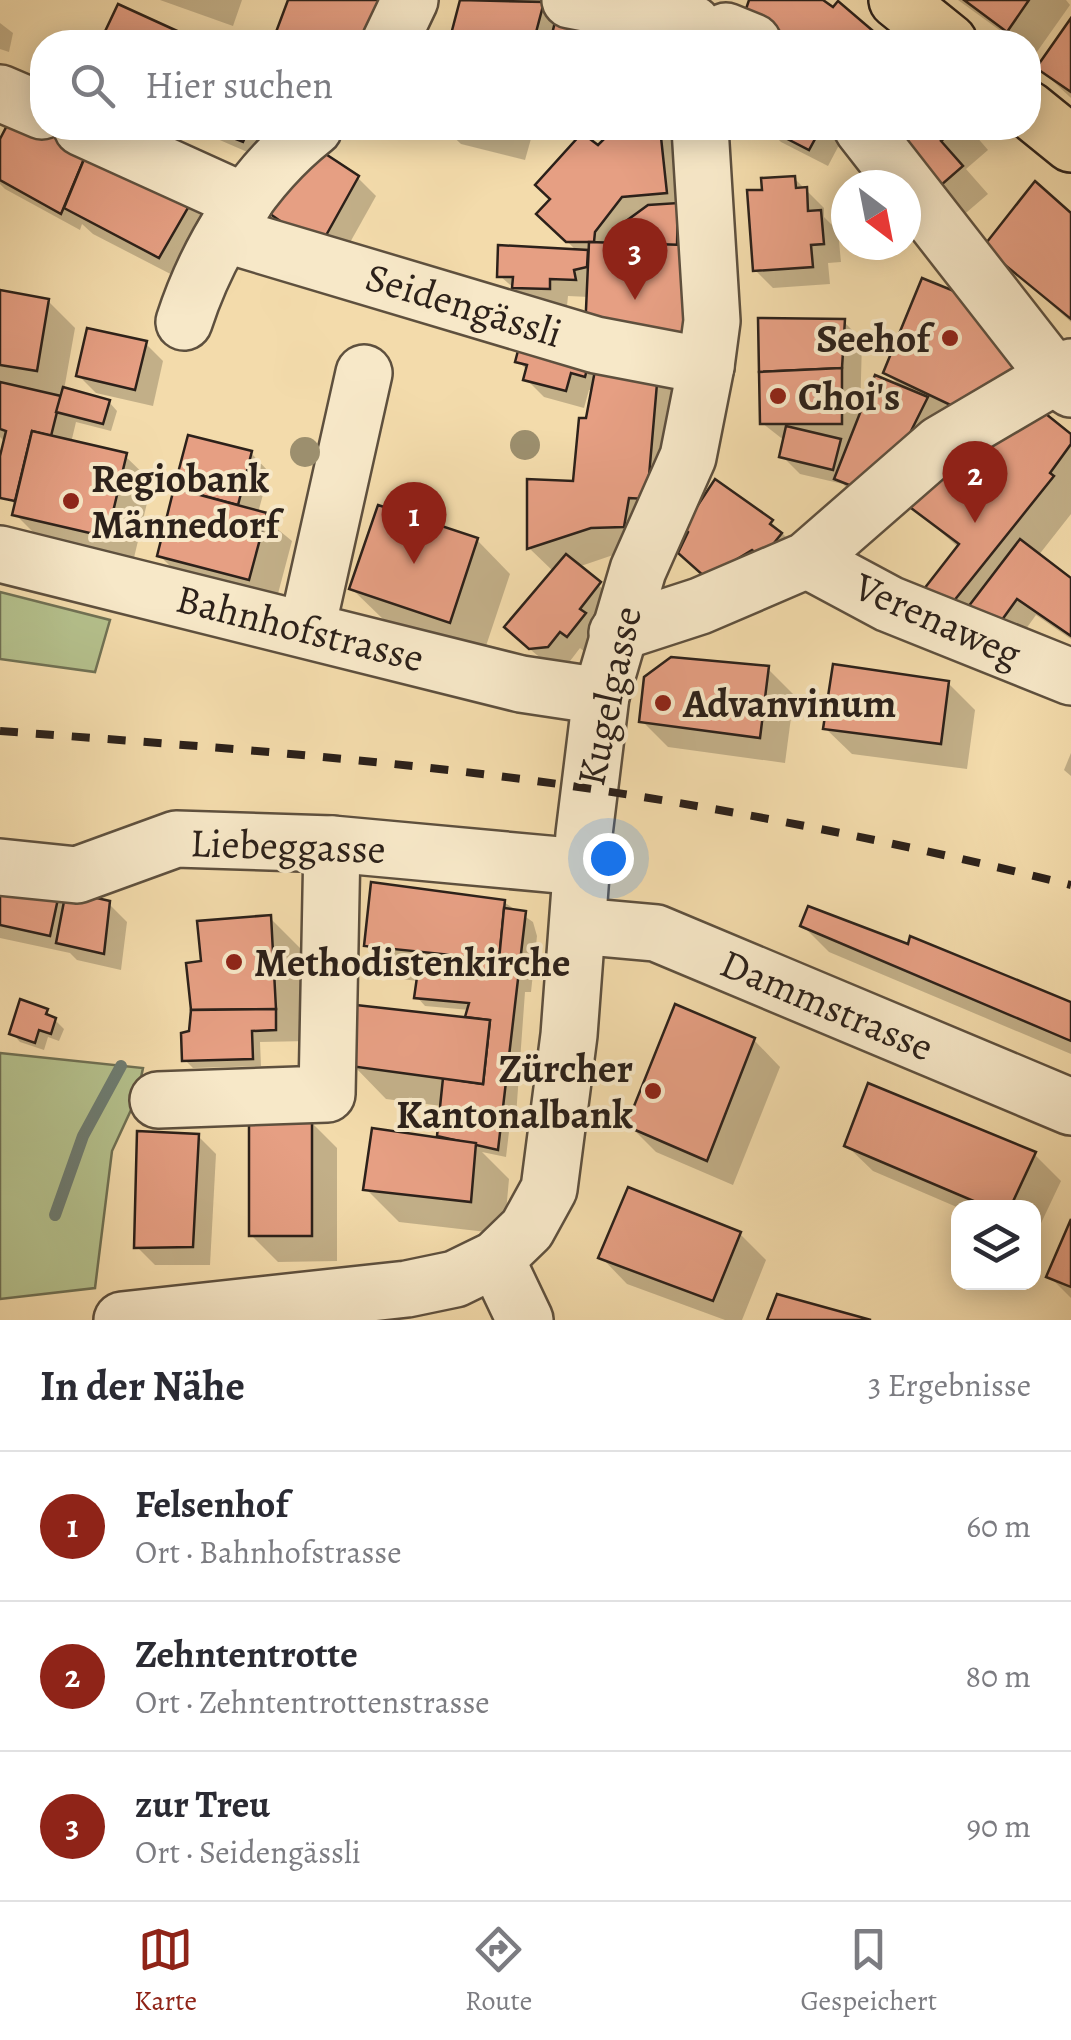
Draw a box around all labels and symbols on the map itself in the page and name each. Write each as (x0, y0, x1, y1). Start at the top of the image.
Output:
north arrow (831, 170, 921, 260)
pin: 3 (602, 218, 668, 300)
street label: Seidengässli (359, 249, 569, 361)
place label: Seehof (816, 311, 935, 366)
marker: Seehof (939, 327, 961, 349)
place label: Choi's (798, 369, 900, 424)
marker: Choi's (767, 385, 789, 407)
pin: 2 (942, 440, 1008, 523)
place label: Regiobank Männedorf (91, 451, 284, 552)
pin: 1 (382, 482, 446, 564)
marker: Regiobank Männedorf (60, 490, 82, 512)
street label: Verenaweg (845, 558, 1030, 681)
street label: Bahnhofstrasse (171, 571, 429, 685)
street label: Kugelgasse (563, 601, 655, 791)
place label: Advanvinum (682, 676, 896, 731)
marker: Advanvinum (652, 692, 674, 714)
street label: Liebeggasse (189, 815, 387, 877)
your location (583, 833, 634, 884)
place label: Methodistenkirche (254, 935, 571, 990)
street label: Dammstrasse (712, 935, 942, 1075)
marker: Methodistenkirche (223, 951, 245, 973)
place label: Zürcher Kantonalbank (396, 1041, 633, 1142)
marker: Zürcher Kantonalbank (642, 1080, 664, 1102)

